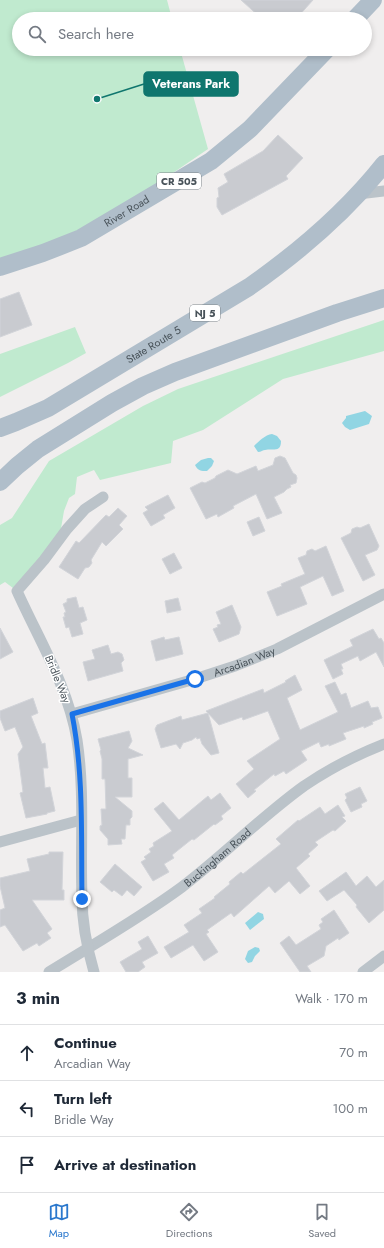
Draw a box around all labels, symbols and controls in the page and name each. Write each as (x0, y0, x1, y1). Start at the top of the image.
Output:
search box (12, 12, 372, 56)
icon: search (26, 23, 48, 45)
text: Search here (58, 23, 134, 45)
callout: Veterans Park (144, 72, 238, 96)
text: Veterans Park (151, 75, 230, 93)
road number: CR 505 (157, 173, 201, 189)
street label: River Road (101, 191, 152, 231)
road number: NJ 5 (190, 305, 220, 321)
street label: State Route 5 (123, 322, 184, 367)
street label: Arcadian Way (211, 643, 278, 681)
street label: Bridle Way (41, 653, 75, 706)
route start (186, 670, 204, 688)
street label: Buckingham Road (180, 824, 255, 891)
route end (73, 890, 91, 908)
text: 3 min (16, 986, 60, 1010)
text: Walk · 170 m (295, 989, 368, 1008)
text: Continue (54, 1032, 117, 1054)
icon: ahead (16, 1042, 38, 1064)
text: 70 m (339, 1043, 368, 1062)
text: Arcadian Way (54, 1054, 131, 1073)
text: Turn left (54, 1088, 112, 1110)
icon: left (16, 1098, 38, 1120)
text: 100 m (333, 1099, 368, 1118)
text: Bridle Way (54, 1110, 114, 1129)
icon: arrive (16, 1154, 38, 1176)
text: Arrive at destination (54, 1154, 196, 1176)
tab: Map (48, 1201, 70, 1241)
tab: Directions (166, 1201, 212, 1241)
tab: Saved (308, 1201, 336, 1241)

